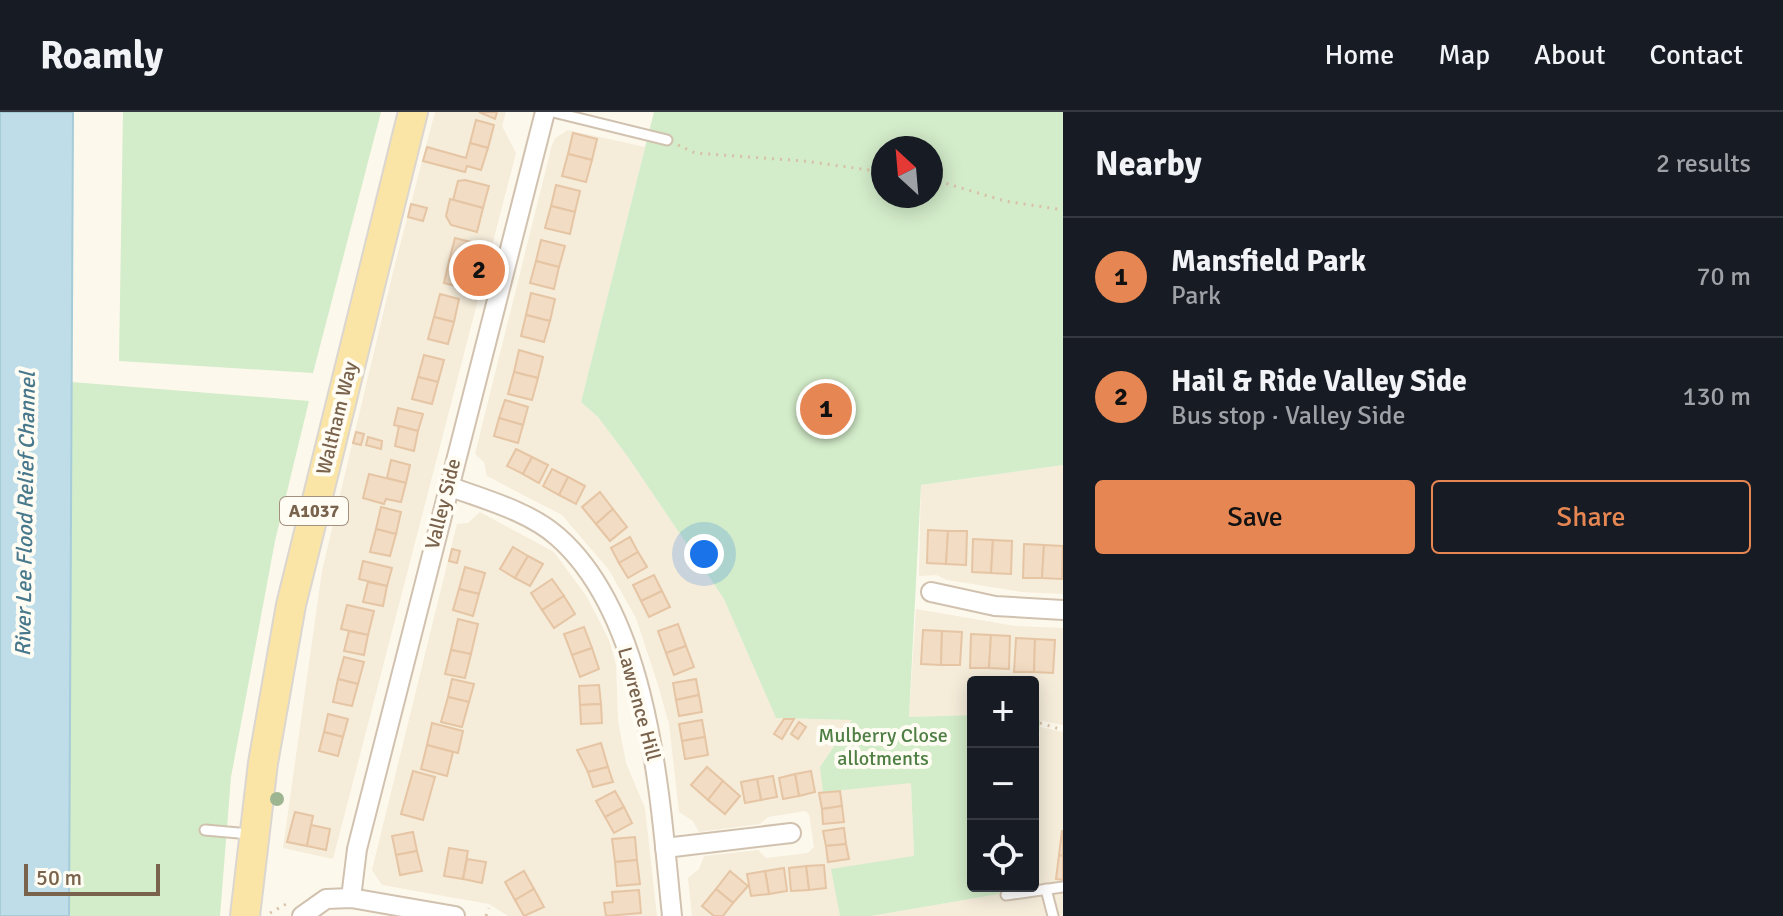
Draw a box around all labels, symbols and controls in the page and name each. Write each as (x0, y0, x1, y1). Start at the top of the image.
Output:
text: Roamly (40, 32, 163, 79)
text: Home (1325, 38, 1394, 72)
text: Map (1438, 38, 1490, 72)
text: About (1534, 38, 1606, 72)
text: Contact (1650, 38, 1743, 72)
north arrow (871, 136, 943, 208)
text: Nearby (1095, 143, 1202, 185)
text: 2 results (1656, 148, 1751, 180)
pin: 2 (453, 240, 505, 300)
text: Mansfield Park (1171, 243, 1366, 280)
text: 1 (1114, 261, 1128, 293)
text: 70 m (1696, 261, 1751, 293)
text: Park (1171, 280, 1221, 312)
street label: Waltham Way (311, 358, 363, 477)
text: Hail & Ride Valley Side (1171, 363, 1467, 400)
water label: River Lee Flood Relief Channel (9, 370, 41, 657)
pin: 1 (800, 379, 852, 439)
text: 2 (1114, 381, 1128, 413)
text: 130 m (1682, 381, 1751, 413)
text: Bus stop · Valley Side (1171, 400, 1406, 432)
street label: Valley Side (420, 456, 466, 552)
button: Save (1095, 480, 1415, 554)
button: Share (1431, 480, 1751, 554)
road number: A1037 (280, 497, 348, 525)
your location (684, 534, 724, 574)
street label: Lawrence Hill (612, 644, 666, 764)
map controls (967, 676, 1039, 892)
button: + (967, 676, 1039, 748)
park label: Mulberry Close allotments (818, 723, 948, 771)
button: − (967, 748, 1039, 820)
button: locate (967, 820, 1039, 892)
scale bar (24, 860, 160, 896)
text: 50 m (36, 864, 82, 891)

